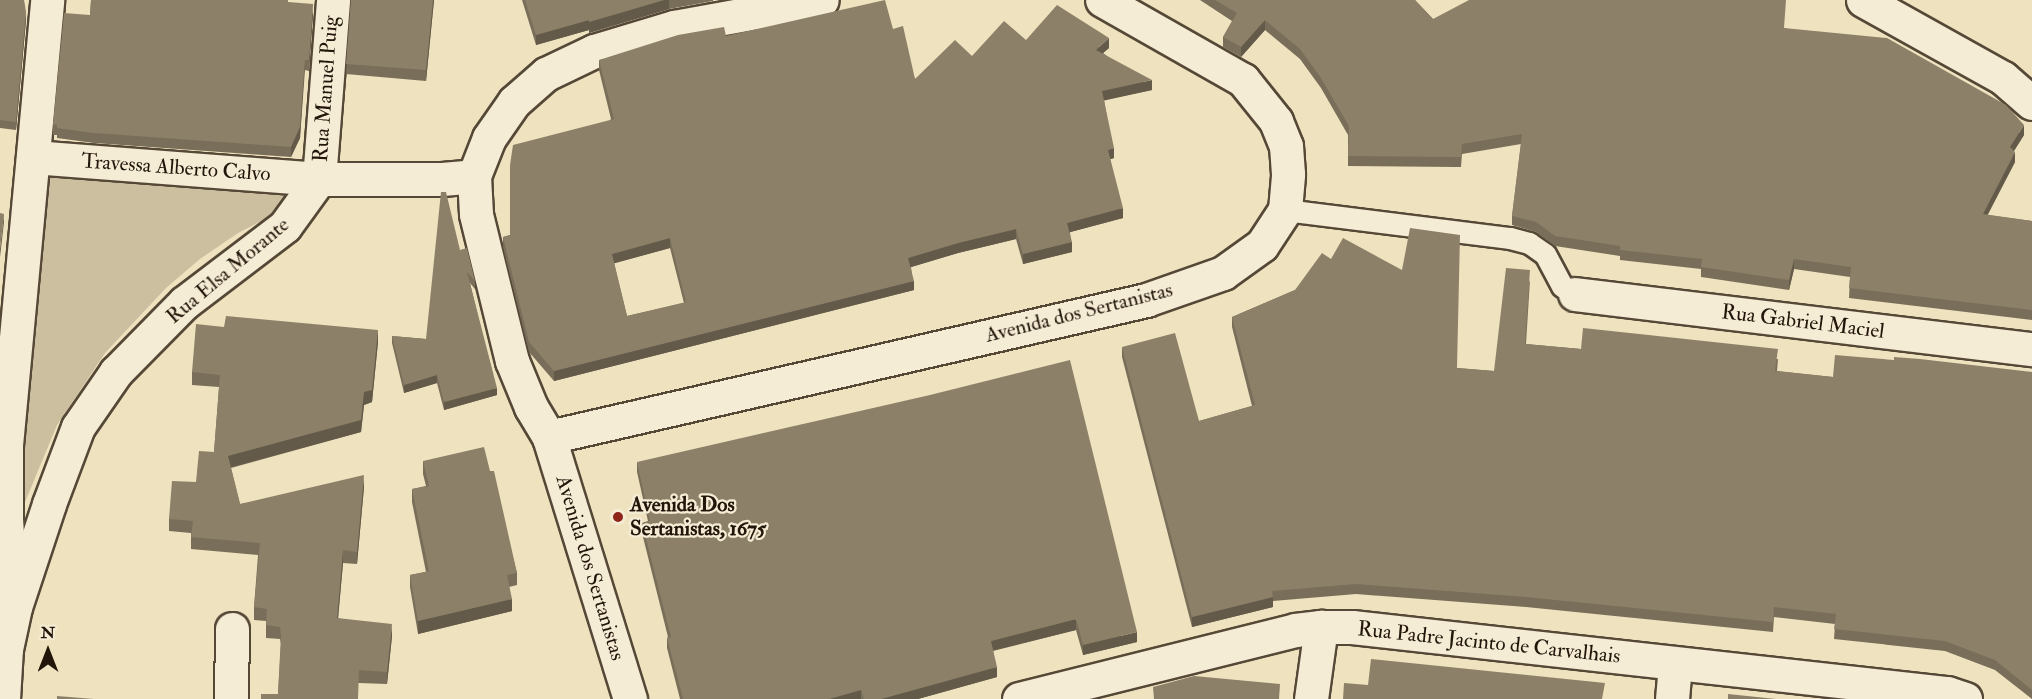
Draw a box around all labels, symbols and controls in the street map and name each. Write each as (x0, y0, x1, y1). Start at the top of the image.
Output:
street label: Rua Manuel Puig (308, 15, 344, 163)
street label: Travessa Alberto Calvo (81, 149, 271, 187)
street label: Rua Elsa Morante (162, 212, 294, 330)
street label: Avenida dos Sertanistas (983, 278, 1175, 348)
street label: Rua Gabriel Maciel (1720, 299, 1886, 345)
street label: Avenida dos Sertanistas (550, 472, 630, 664)
place label: Avenida Dos Sertanistas, 1675 (630, 492, 766, 542)
marker: Avenida Dos Sertanistas, 1675 (611, 510, 625, 524)
street label: Rua Padre Jacinto de Carvalhais (1356, 617, 1622, 669)
north arrow (18, 621, 78, 681)
text: N (41, 623, 55, 643)

